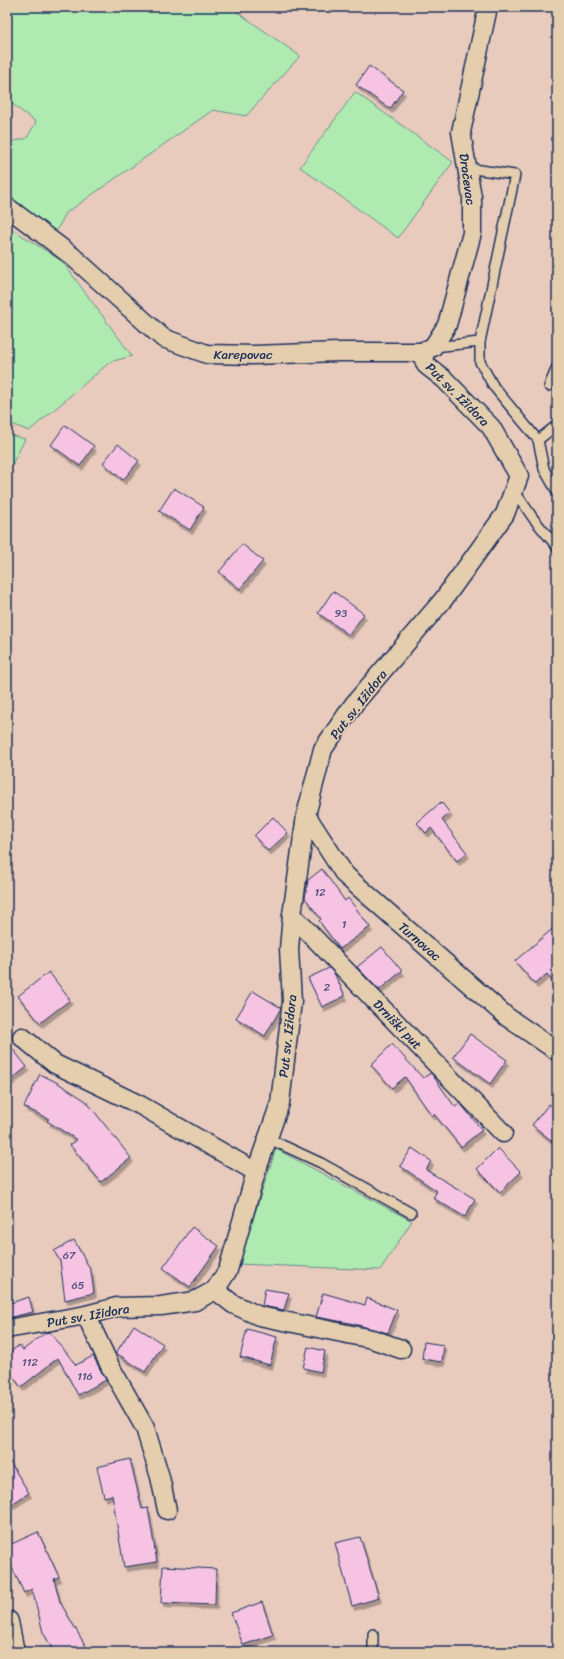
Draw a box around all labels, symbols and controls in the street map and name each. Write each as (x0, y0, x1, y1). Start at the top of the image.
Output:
street label: Dračevac (453, 152, 483, 207)
street label: Karepovac (214, 343, 273, 366)
street label: Put sv. Ižidora (420, 357, 496, 432)
house number: 93 (335, 604, 347, 623)
street label: Put sv. Ižidora (324, 664, 393, 744)
house number: 12 (314, 883, 326, 902)
house number: 1 (342, 915, 347, 934)
street label: Turnovac (393, 916, 447, 967)
house number: 2 (324, 978, 331, 997)
street label: Put sv. Ižidora (272, 993, 303, 1079)
street label: Drniški put (367, 994, 428, 1055)
house number: 67 (63, 1246, 76, 1265)
house number: 65 (72, 1276, 85, 1295)
street label: Put sv. Ižidora (45, 1297, 132, 1334)
house number: 112 (22, 1353, 39, 1372)
house number: 116 (77, 1367, 93, 1386)

